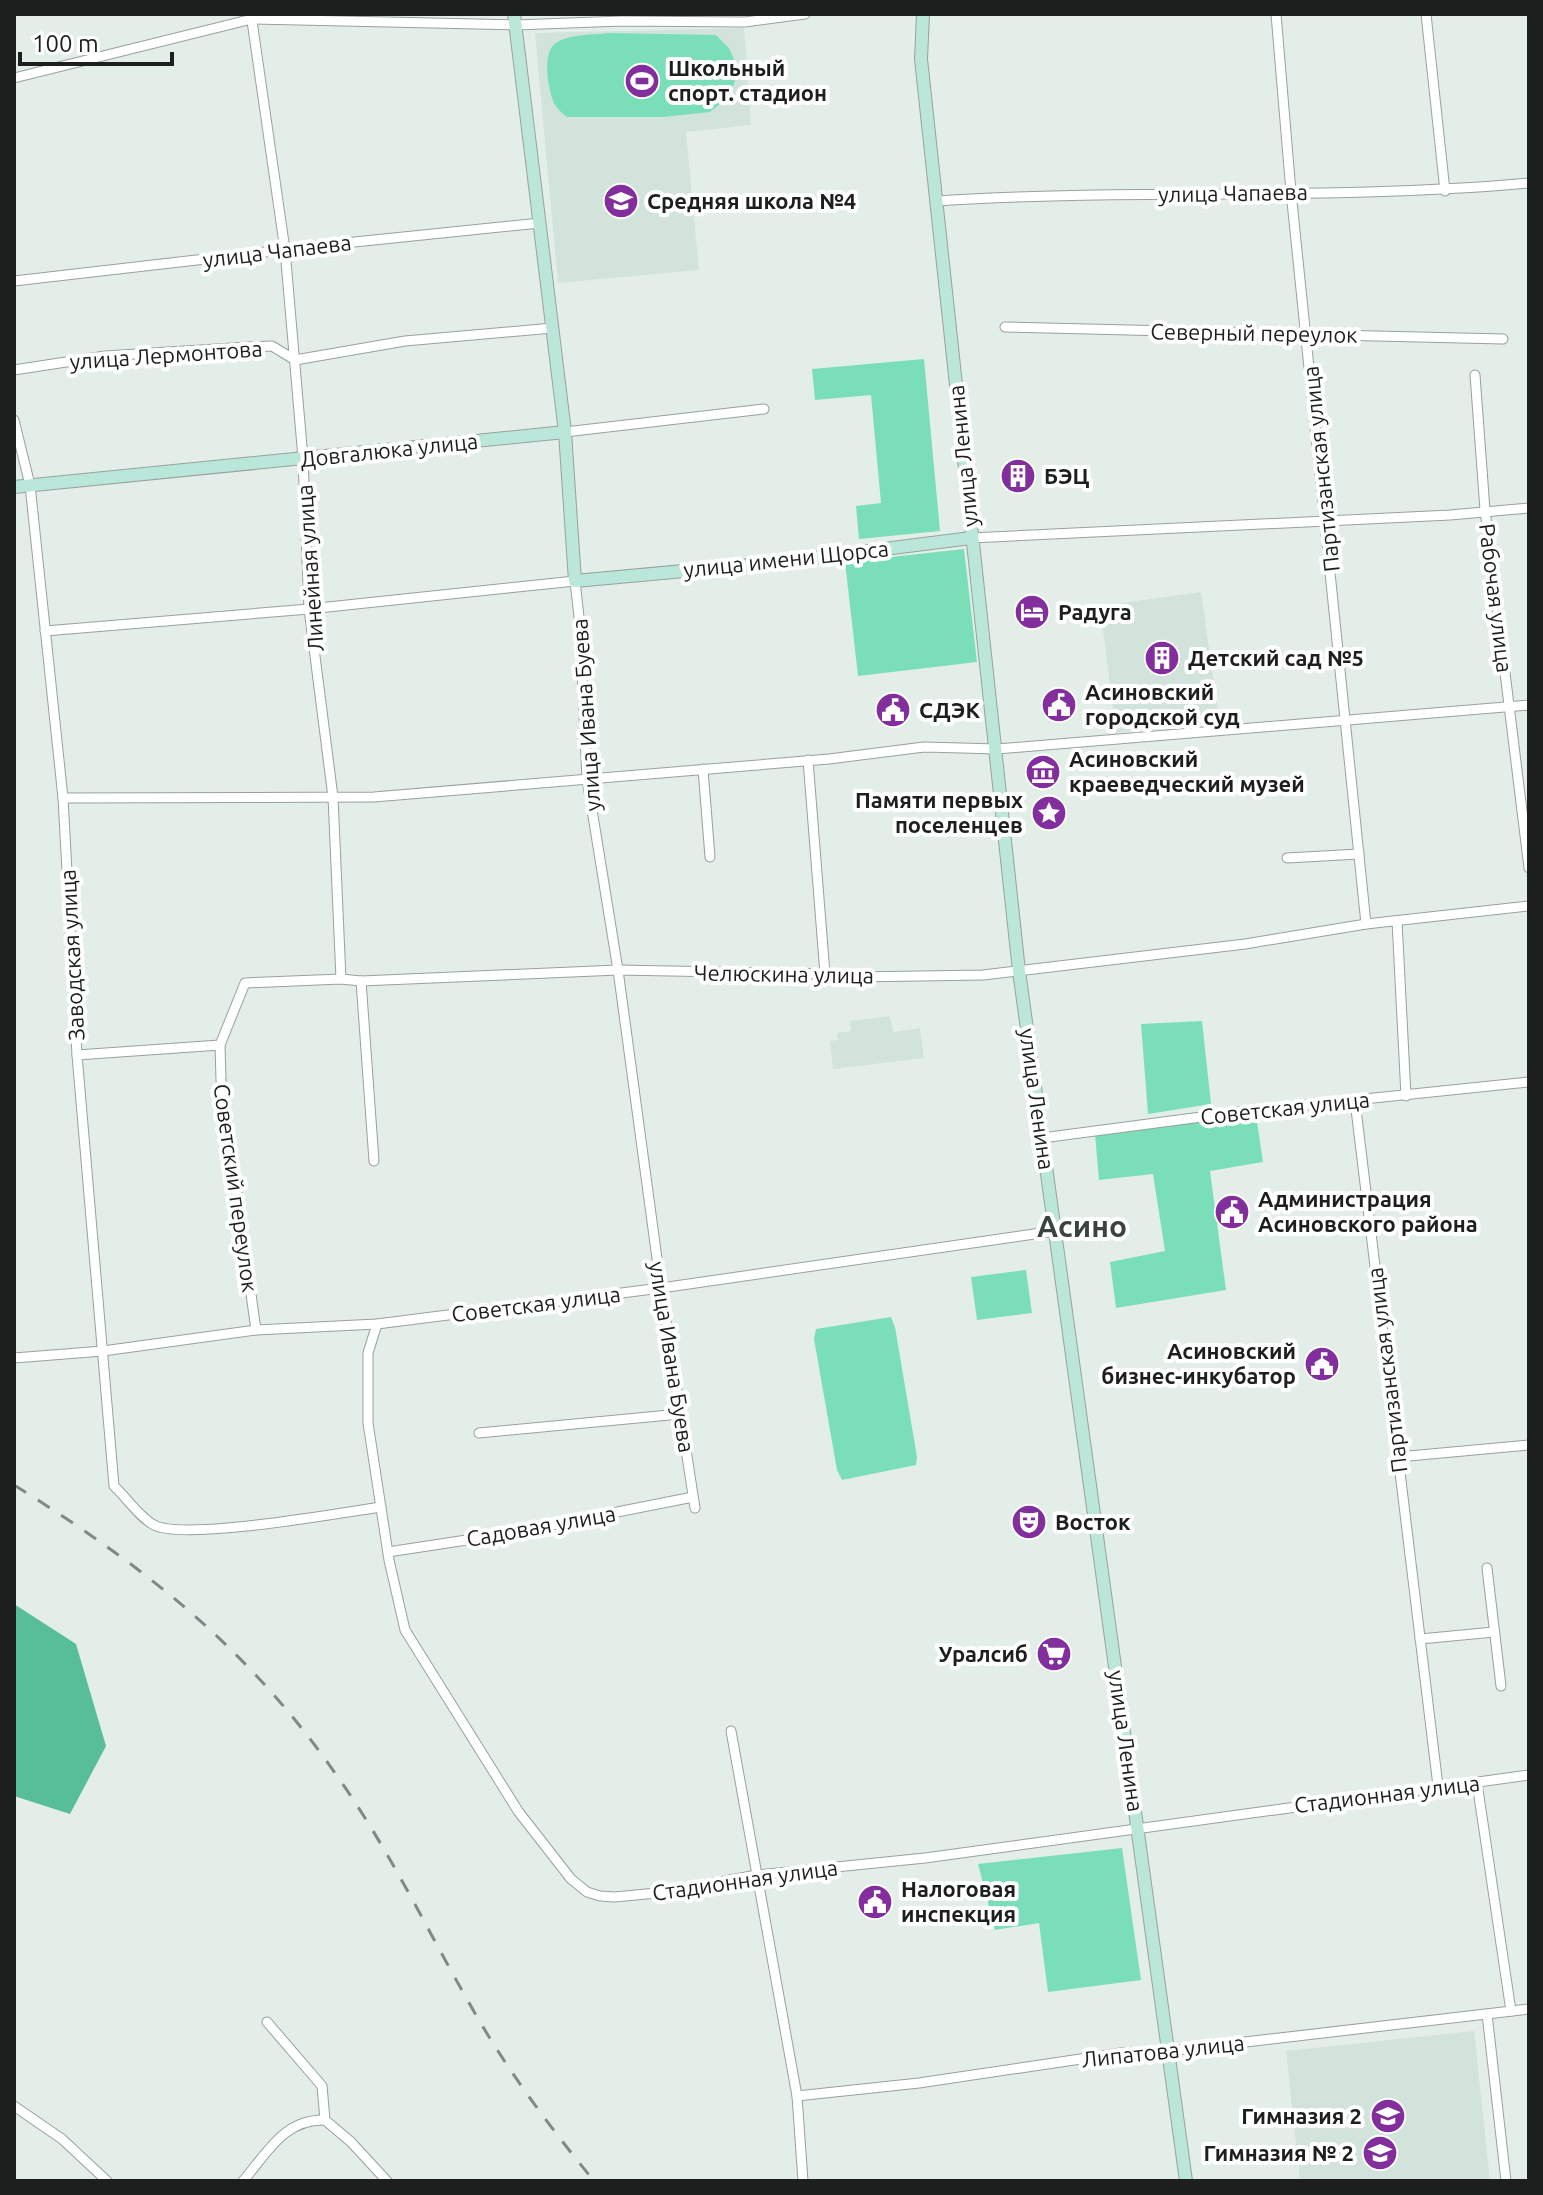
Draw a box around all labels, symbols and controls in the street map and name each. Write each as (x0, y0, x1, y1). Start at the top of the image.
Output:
scale bar (20, 16, 172, 66)
text: 100 m (32, 30, 99, 57)
place label: Школьный спорт. стадион (668, 55, 827, 105)
sports icon: Школьный спорт. стадион (623, 62, 661, 100)
street label: улица Чапаева (1158, 179, 1308, 206)
school or university icon: Средняя школа №4 (602, 182, 640, 220)
place label: Средняя школа №4 (647, 188, 856, 213)
street label: улица Чапаева (201, 229, 353, 272)
street label: Северный переулок (1150, 318, 1358, 347)
street label: улица Лермонтова (69, 335, 263, 374)
street label: Партизанская улица (1297, 365, 1344, 573)
street label: улица Ленина (943, 384, 982, 528)
street label: Довгалюка улица (299, 428, 479, 471)
building icon: БЭЦ (999, 457, 1037, 495)
place label: БЭЦ (1044, 463, 1090, 488)
street label: Линейная улица (291, 484, 328, 652)
street label: Рабочая улица (1475, 522, 1518, 674)
street label: улица имени Щорса (682, 535, 890, 582)
hotel icon: Радуга (1013, 593, 1051, 631)
place label: Радуга (1058, 599, 1132, 624)
street label: улица Ивана Буева (566, 618, 605, 812)
building icon: Детский сад №5 (1143, 639, 1181, 677)
place label: Детский сад №5 (1188, 645, 1364, 670)
place label: Асиновский городской суд (1085, 679, 1240, 729)
public building icon: Асиновский городской суд (1040, 686, 1078, 724)
public building icon: СДЭК (874, 691, 912, 729)
place label: СДЭК (919, 697, 980, 722)
place label: Асиновский краеведческий музей (1069, 746, 1305, 796)
museum icon: Асиновский краеведческий музей (1024, 753, 1062, 791)
place label: Памяти первых поселенцев (855, 787, 1023, 837)
place icon: Памяти первых поселенцев (1030, 794, 1068, 832)
street label: Заводская улица (55, 869, 88, 1041)
street label: Челюскина улица (694, 959, 874, 988)
street label: улица Ленина (1015, 1027, 1060, 1171)
street label: Советский переулок (209, 1082, 263, 1294)
street label: Советская улица (1199, 1086, 1371, 1129)
place label: Администрация Асиновского района (1258, 1186, 1478, 1236)
public building icon: Администрация Асиновского района (1213, 1193, 1251, 1231)
district label: Асино (1037, 1209, 1127, 1243)
street label: улица Ивана Буева (645, 1259, 700, 1454)
street label: Партизанская улица (1361, 1266, 1412, 1474)
street label: Советская улица (450, 1281, 622, 1326)
place label: Асиновский бизнес-инкубатор (1101, 1338, 1296, 1388)
public building icon: Асиновский бизнес-инкубатор (1303, 1345, 1341, 1383)
street label: Садовая улица (464, 1500, 617, 1551)
theatre icon: Восток (1010, 1503, 1048, 1541)
place label: Восток (1055, 1509, 1131, 1534)
supermarket icon: Уралсиб (1035, 1635, 1073, 1673)
place label: Уралсиб (938, 1641, 1028, 1666)
street label: улица Ленина (1104, 1669, 1149, 1813)
street label: Стадионная улица (1293, 1770, 1481, 1817)
street label: Стадионная улица (651, 1854, 839, 1905)
place label: Налоговая инспекция (901, 1876, 1016, 1926)
public building icon: Налоговая инспекция (856, 1883, 894, 1921)
street label: Липатова улица (1080, 2030, 1246, 2071)
school or university icon: Гимназия 2 (1369, 2097, 1407, 2135)
place label: Гимназия 2 (1241, 2103, 1362, 2128)
school or university icon: Гимназия № 2 (1361, 2134, 1399, 2172)
place label: Гимназия № 2 (1203, 2140, 1354, 2165)

